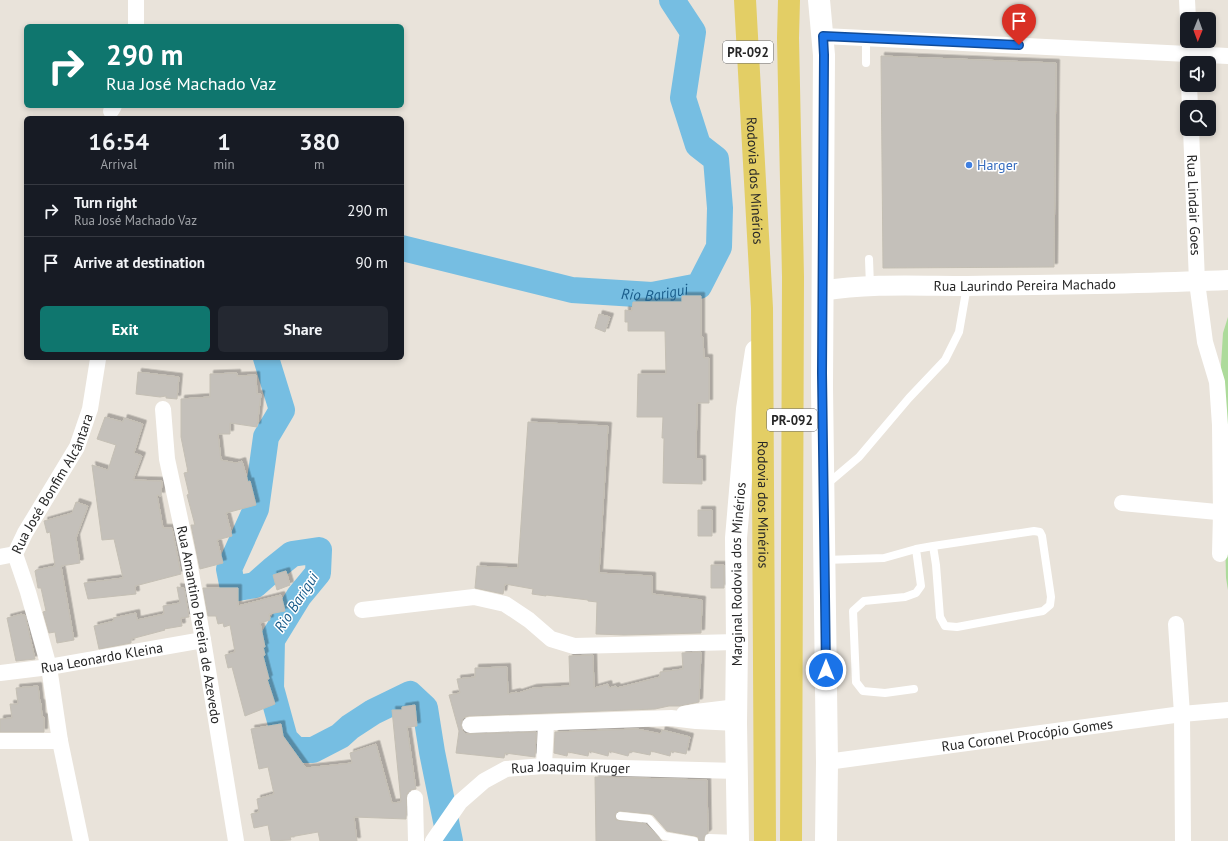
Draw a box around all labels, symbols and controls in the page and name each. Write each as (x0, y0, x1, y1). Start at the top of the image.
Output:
pin (1002, 4, 1036, 45)
icon: arrive (1008, 10, 1030, 32)
north arrow (1180, 12, 1216, 48)
map controls (1180, 12, 1216, 136)
text: 290 m (106, 36, 183, 73)
icon: right (40, 40, 92, 92)
road number: PR-092 (723, 41, 773, 63)
button: sound (1180, 56, 1216, 92)
text: Rua José Machado Vaz (106, 72, 276, 95)
button: search (1180, 100, 1216, 136)
street label: Rodovia dos Minérios (742, 117, 767, 245)
text: 16:54 (88, 126, 149, 157)
text: 1 (217, 126, 231, 157)
text: 380 (299, 126, 340, 157)
street label: Rua Lindair Goes (1183, 154, 1205, 256)
text: Arrival (101, 156, 137, 173)
text: min (213, 156, 235, 173)
text: m (314, 156, 325, 173)
place label: Harger (977, 156, 1018, 174)
marker: Harger (964, 160, 974, 170)
text: Turn right (74, 193, 137, 212)
icon: right (40, 200, 62, 222)
text: 290 m (347, 201, 388, 220)
text: Rua José Machado Vaz (74, 212, 197, 229)
icon: arrive (40, 252, 62, 274)
text: Arrive at destination (74, 253, 205, 272)
text: 90 m (355, 253, 388, 272)
street label: Rua Laurindo Pereira Machado (933, 275, 1116, 295)
water label: Rio Barigui (621, 279, 691, 305)
button: Exit (40, 306, 210, 352)
button: Share (218, 306, 388, 352)
road number: PR-092 (767, 409, 817, 431)
street label: Rua José Bonfim Alcântara (7, 411, 97, 557)
street label: Rodovia dos Minérios (754, 441, 772, 568)
street label: Marginal Rodovia dos Minérios (727, 481, 750, 666)
street label: Rua Amantino Pereira de Azevedo (173, 524, 226, 725)
water label: Rio Barigui (270, 568, 323, 635)
street label: Rua Leonardo Kleina (40, 638, 164, 677)
position arrow (805, 649, 847, 691)
street label: Rua Coronel Procópio Gomes (940, 714, 1114, 755)
street label: Rua Joaquim Kruger (510, 757, 630, 778)

